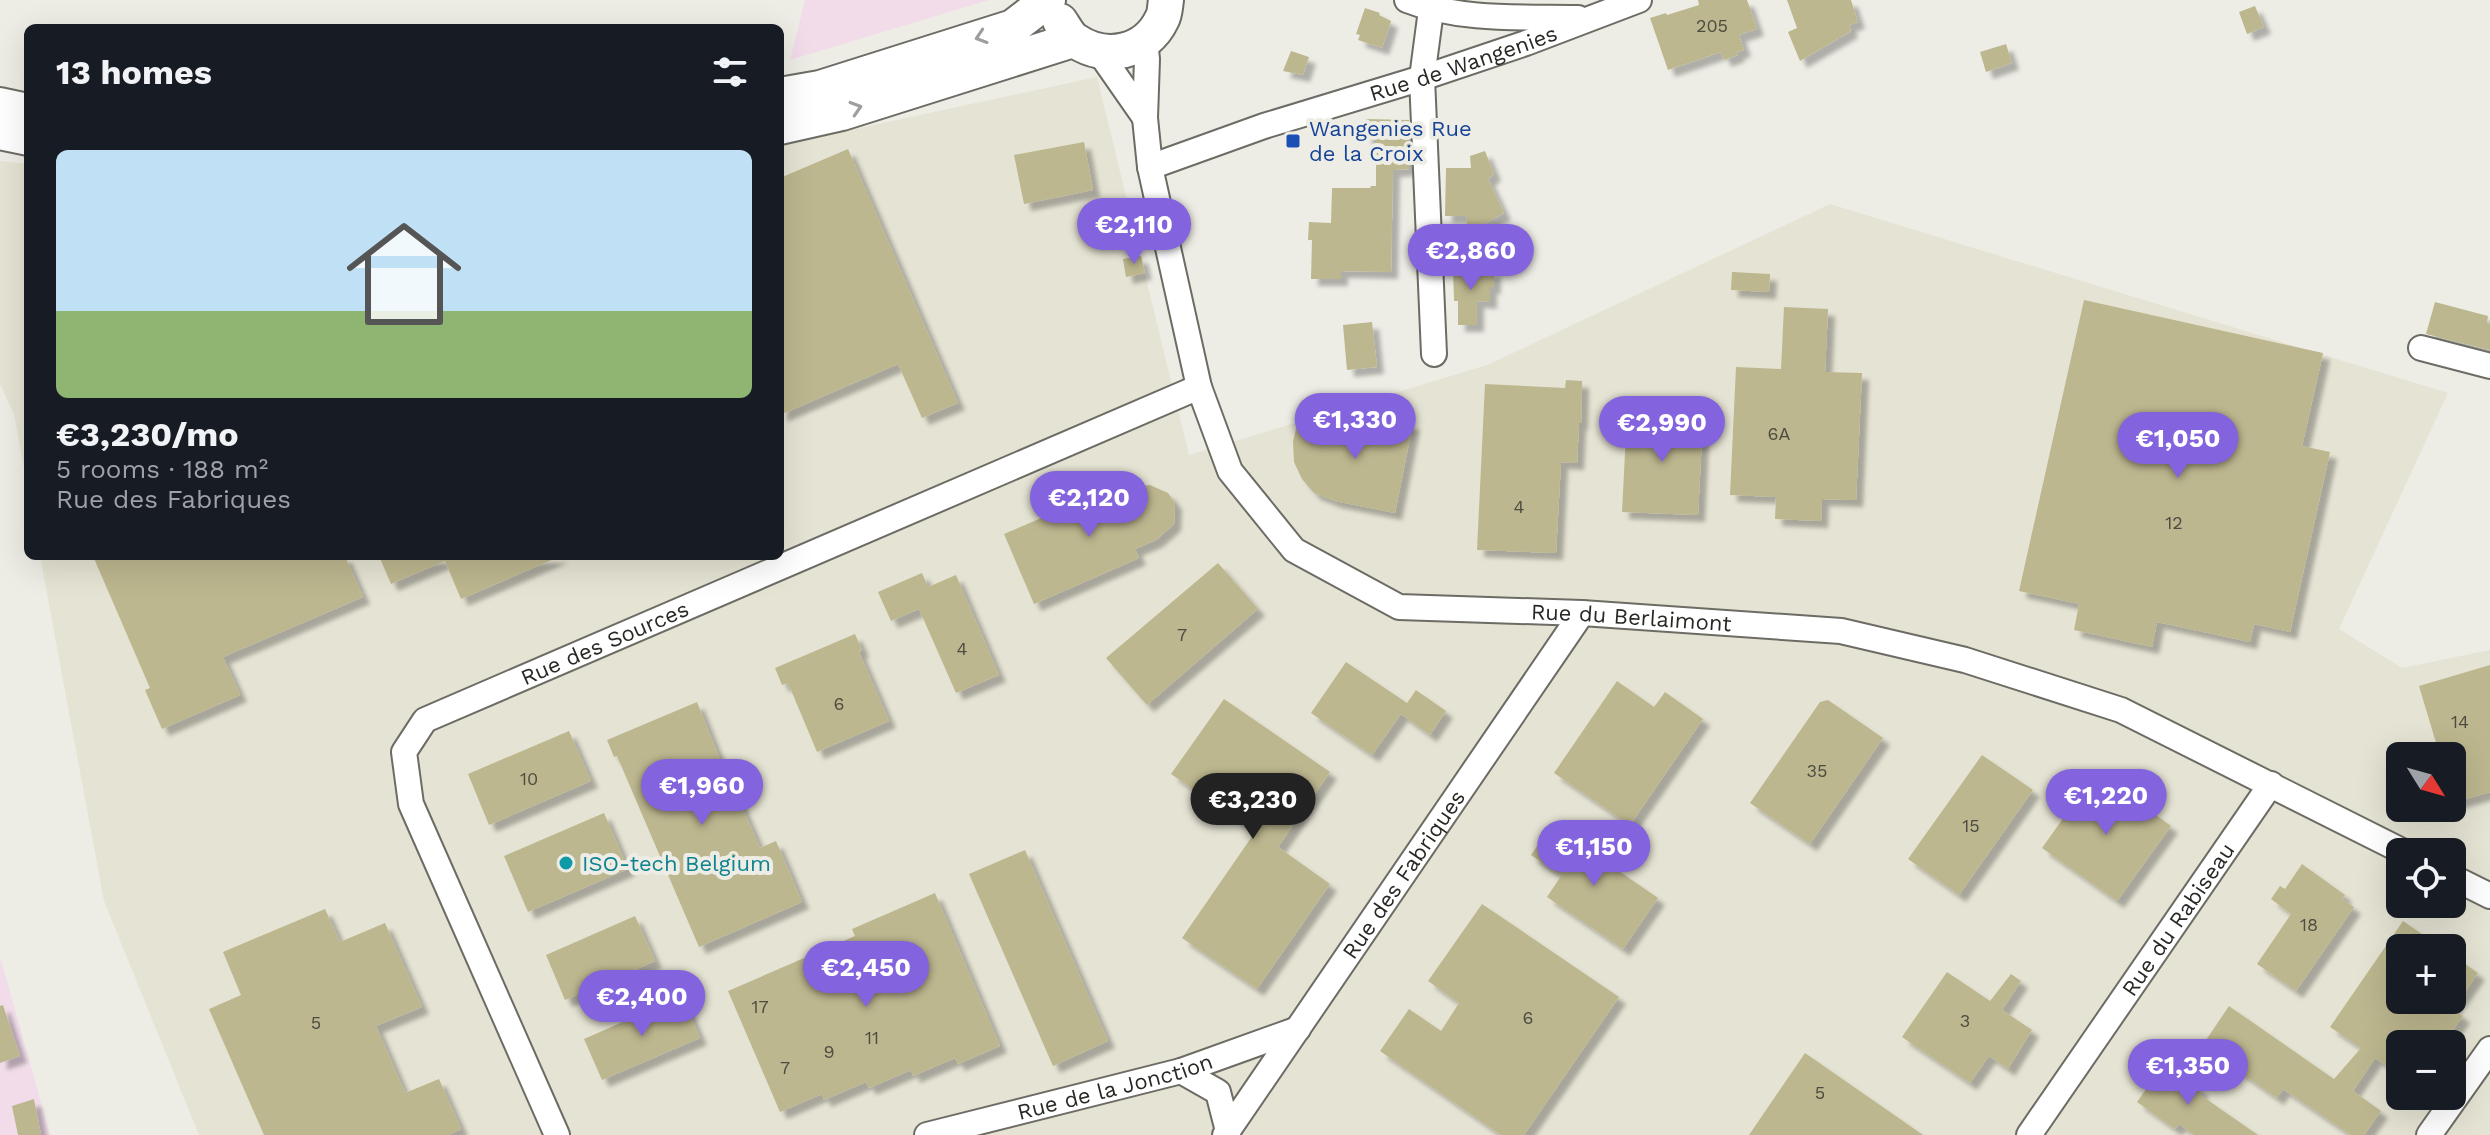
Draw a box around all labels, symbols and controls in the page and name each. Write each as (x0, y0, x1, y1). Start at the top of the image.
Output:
house number: 205 (1696, 15, 1728, 36)
street label: Rue de Wangenies (1366, 20, 1560, 106)
one-way arrow (974, 28, 988, 44)
icon: filters (708, 50, 752, 94)
text: 13 homes (56, 52, 212, 92)
one-way arrow (848, 101, 862, 117)
place label: Wangenies Rue de la Croix (1309, 116, 1472, 166)
marker: Wangenies Rue de la Croix (1284, 132, 1302, 150)
pin: €2,110 (1069, 198, 1199, 266)
icon: home (332, 202, 476, 346)
text: €2,110 (1095, 209, 1173, 239)
pin: €2,860 (1406, 224, 1536, 292)
text: €2,860 (1426, 235, 1516, 265)
pin: €1,330 (1290, 393, 1420, 461)
pin: €2,990 (1597, 396, 1727, 464)
text: €1,330 (1313, 404, 1397, 434)
text: €2,990 (1617, 407, 1707, 437)
pin: €1,050 (2113, 412, 2243, 480)
text: €3,230/mo (56, 414, 239, 454)
house number: 6A (1768, 423, 1791, 444)
text: €1,050 (2135, 423, 2221, 453)
text: 5 rooms · 188 m² (56, 454, 268, 484)
pin: €2,120 (1024, 471, 1154, 539)
text: €2,120 (1048, 482, 1130, 512)
text: Rue des Fabriques (56, 484, 291, 514)
house number: 4 (1514, 496, 1525, 517)
house number: 12 (2165, 512, 2183, 533)
street label: Rue des Sources (517, 596, 692, 690)
street label: Rue du Berlaimont (1531, 599, 1732, 636)
house number: 7 (1177, 624, 1187, 645)
house number: 4 (957, 638, 968, 659)
house number: 6 (834, 693, 844, 714)
house number: 14 (2451, 711, 2469, 732)
north arrow (2386, 742, 2466, 822)
map controls (2386, 742, 2466, 1110)
pin: €1,960 (637, 759, 767, 827)
house number: 35 (1807, 760, 1827, 781)
house number: 10 (520, 768, 538, 789)
pin: €1,220 (2041, 769, 2171, 837)
text: €1,960 (659, 770, 745, 800)
pin: €3,230 (1188, 773, 1318, 841)
text: €1,220 (2064, 780, 2148, 810)
text: €3,230 (1209, 784, 1297, 814)
street label: Rue des Fabriques (1337, 785, 1470, 963)
house number: 15 (1962, 815, 1980, 836)
pin: €1,150 (1529, 820, 1659, 888)
text: €1,150 (1555, 831, 1633, 861)
street label: Rue du Rabiseau (2116, 838, 2239, 1001)
button: locate (2386, 838, 2466, 918)
place label: ISO-tech Belgium (582, 851, 771, 876)
marker: ISO-tech Belgium (557, 854, 575, 872)
house number: 18 (2300, 914, 2318, 935)
button: + (2386, 934, 2466, 1014)
pin: €2,450 (801, 941, 931, 1009)
text: €2,450 (821, 952, 911, 982)
pin: €2,400 (577, 970, 707, 1038)
text: €2,400 (596, 981, 688, 1011)
house number: 17 (751, 996, 769, 1017)
house number: 6 (1523, 1007, 1533, 1028)
house number: 3 (1960, 1010, 1970, 1031)
house number: 5 (311, 1012, 321, 1033)
house number: 11 (865, 1027, 879, 1048)
button: − (2386, 1030, 2466, 1110)
pin: €1,350 (2123, 1039, 2253, 1107)
house number: 9 (823, 1041, 835, 1062)
street label: Rue de la Jonction (1015, 1048, 1216, 1124)
text: €1,350 (2146, 1050, 2230, 1080)
house number: 7 (780, 1057, 790, 1078)
house number: 5 (1815, 1082, 1825, 1103)

